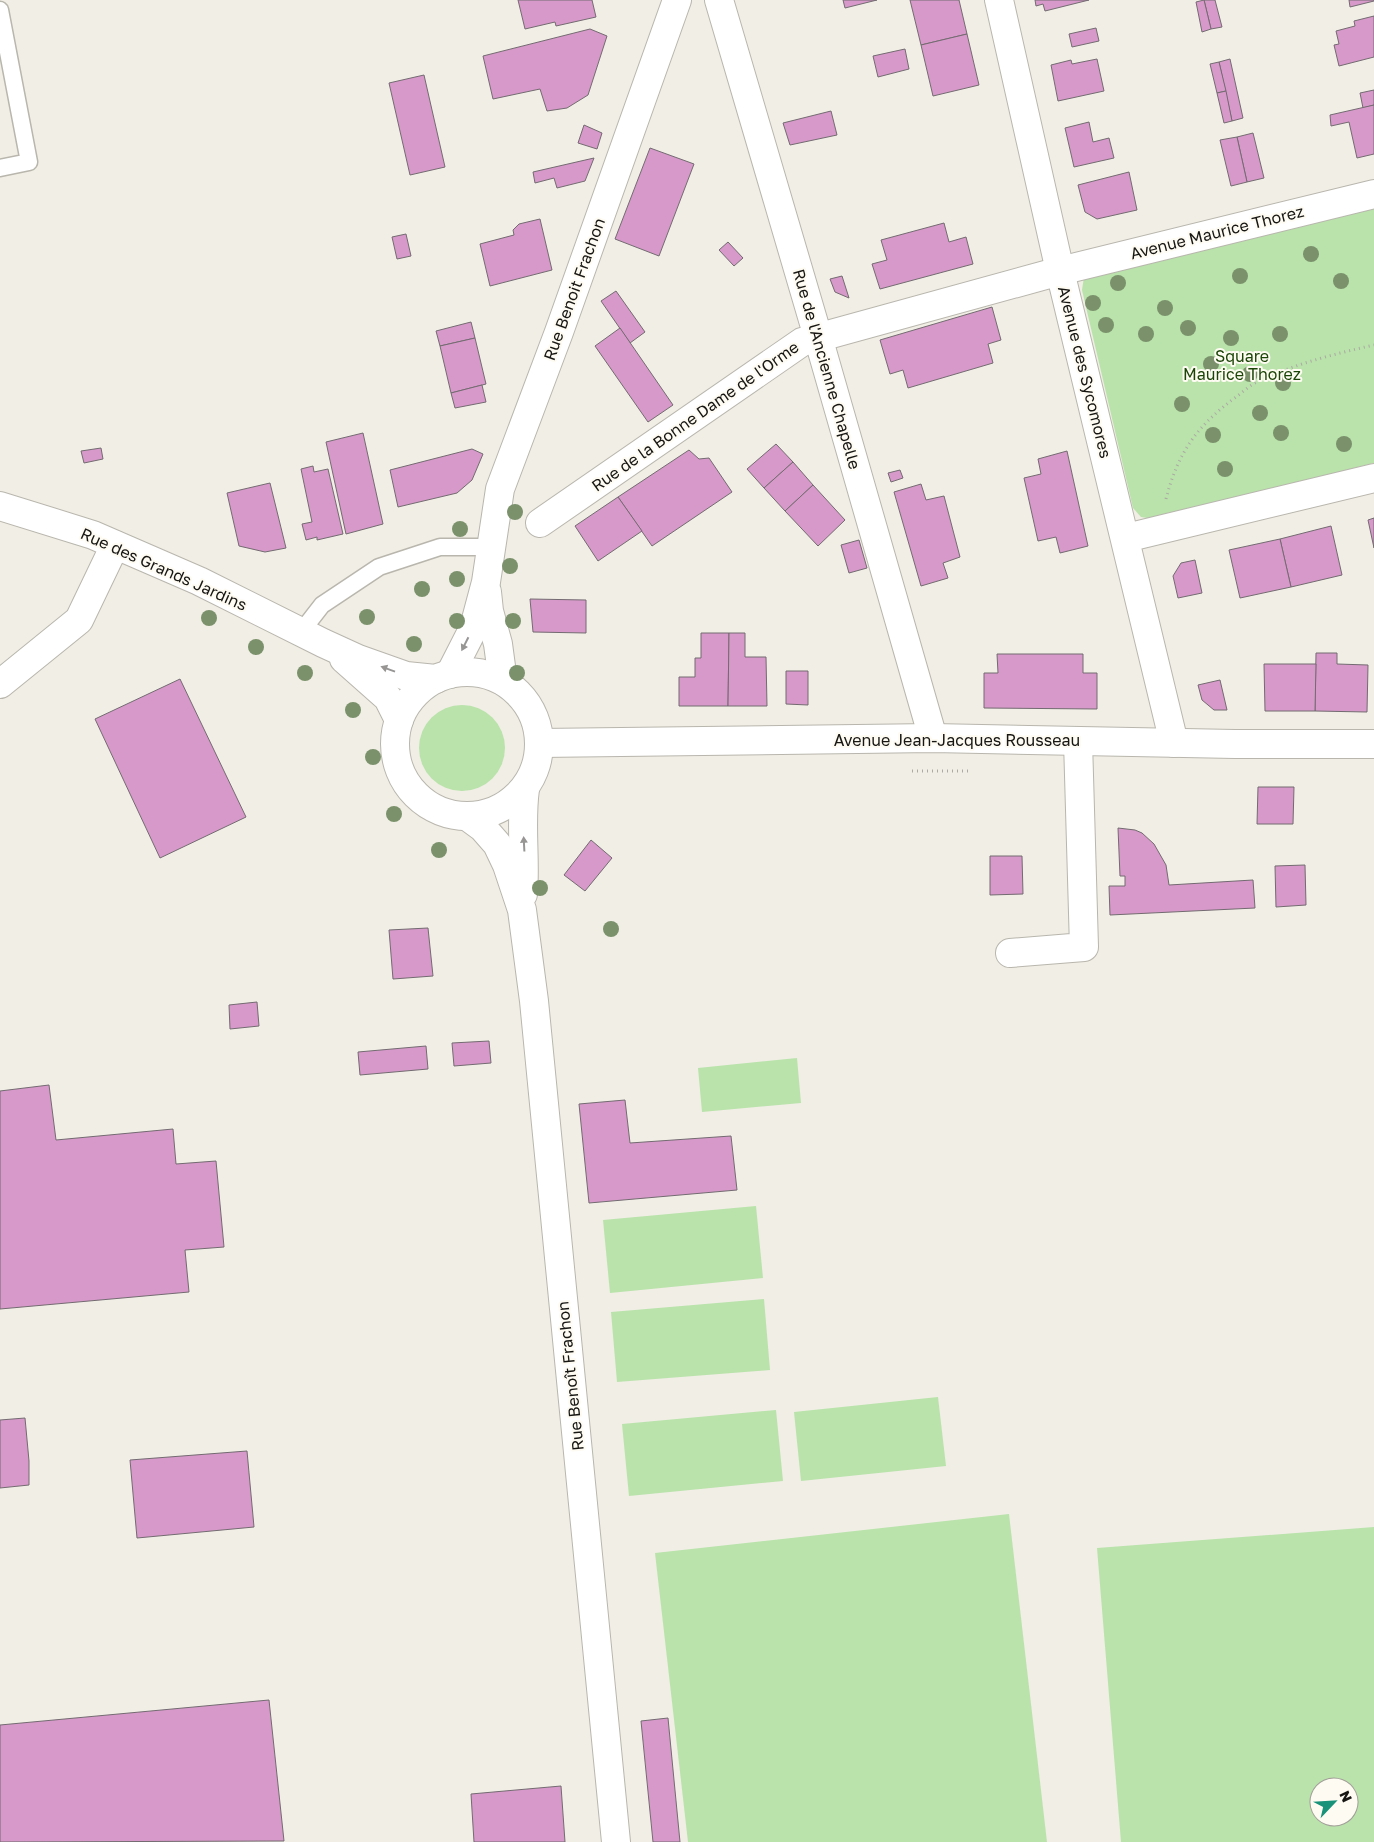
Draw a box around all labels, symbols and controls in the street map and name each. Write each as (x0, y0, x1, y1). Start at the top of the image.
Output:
street label: Avenue Maurice Thorez (1128, 201, 1306, 263)
street label: Rue Benoit Frachon (539, 215, 609, 363)
street label: Rue de l'Ancienne Chapelle (789, 267, 865, 471)
street label: Avenue des Sycomores (1054, 284, 1116, 460)
street label: Rue de la Bonne Dame de l'Orme (588, 337, 802, 495)
park label: Square Maurice Thorez (1183, 346, 1301, 384)
street label: Rue des Grands Jardins (78, 523, 250, 615)
one-way arrow (461, 637, 469, 651)
one-way arrow (381, 665, 396, 672)
street label: Avenue Jean-Jacques Rousseau (834, 730, 1080, 750)
one-way arrow (519, 836, 527, 852)
street label: Rue Benoît Frachon (552, 1300, 588, 1452)
north arrow (1309, 1777, 1359, 1827)
text: N (1336, 1788, 1356, 1805)

